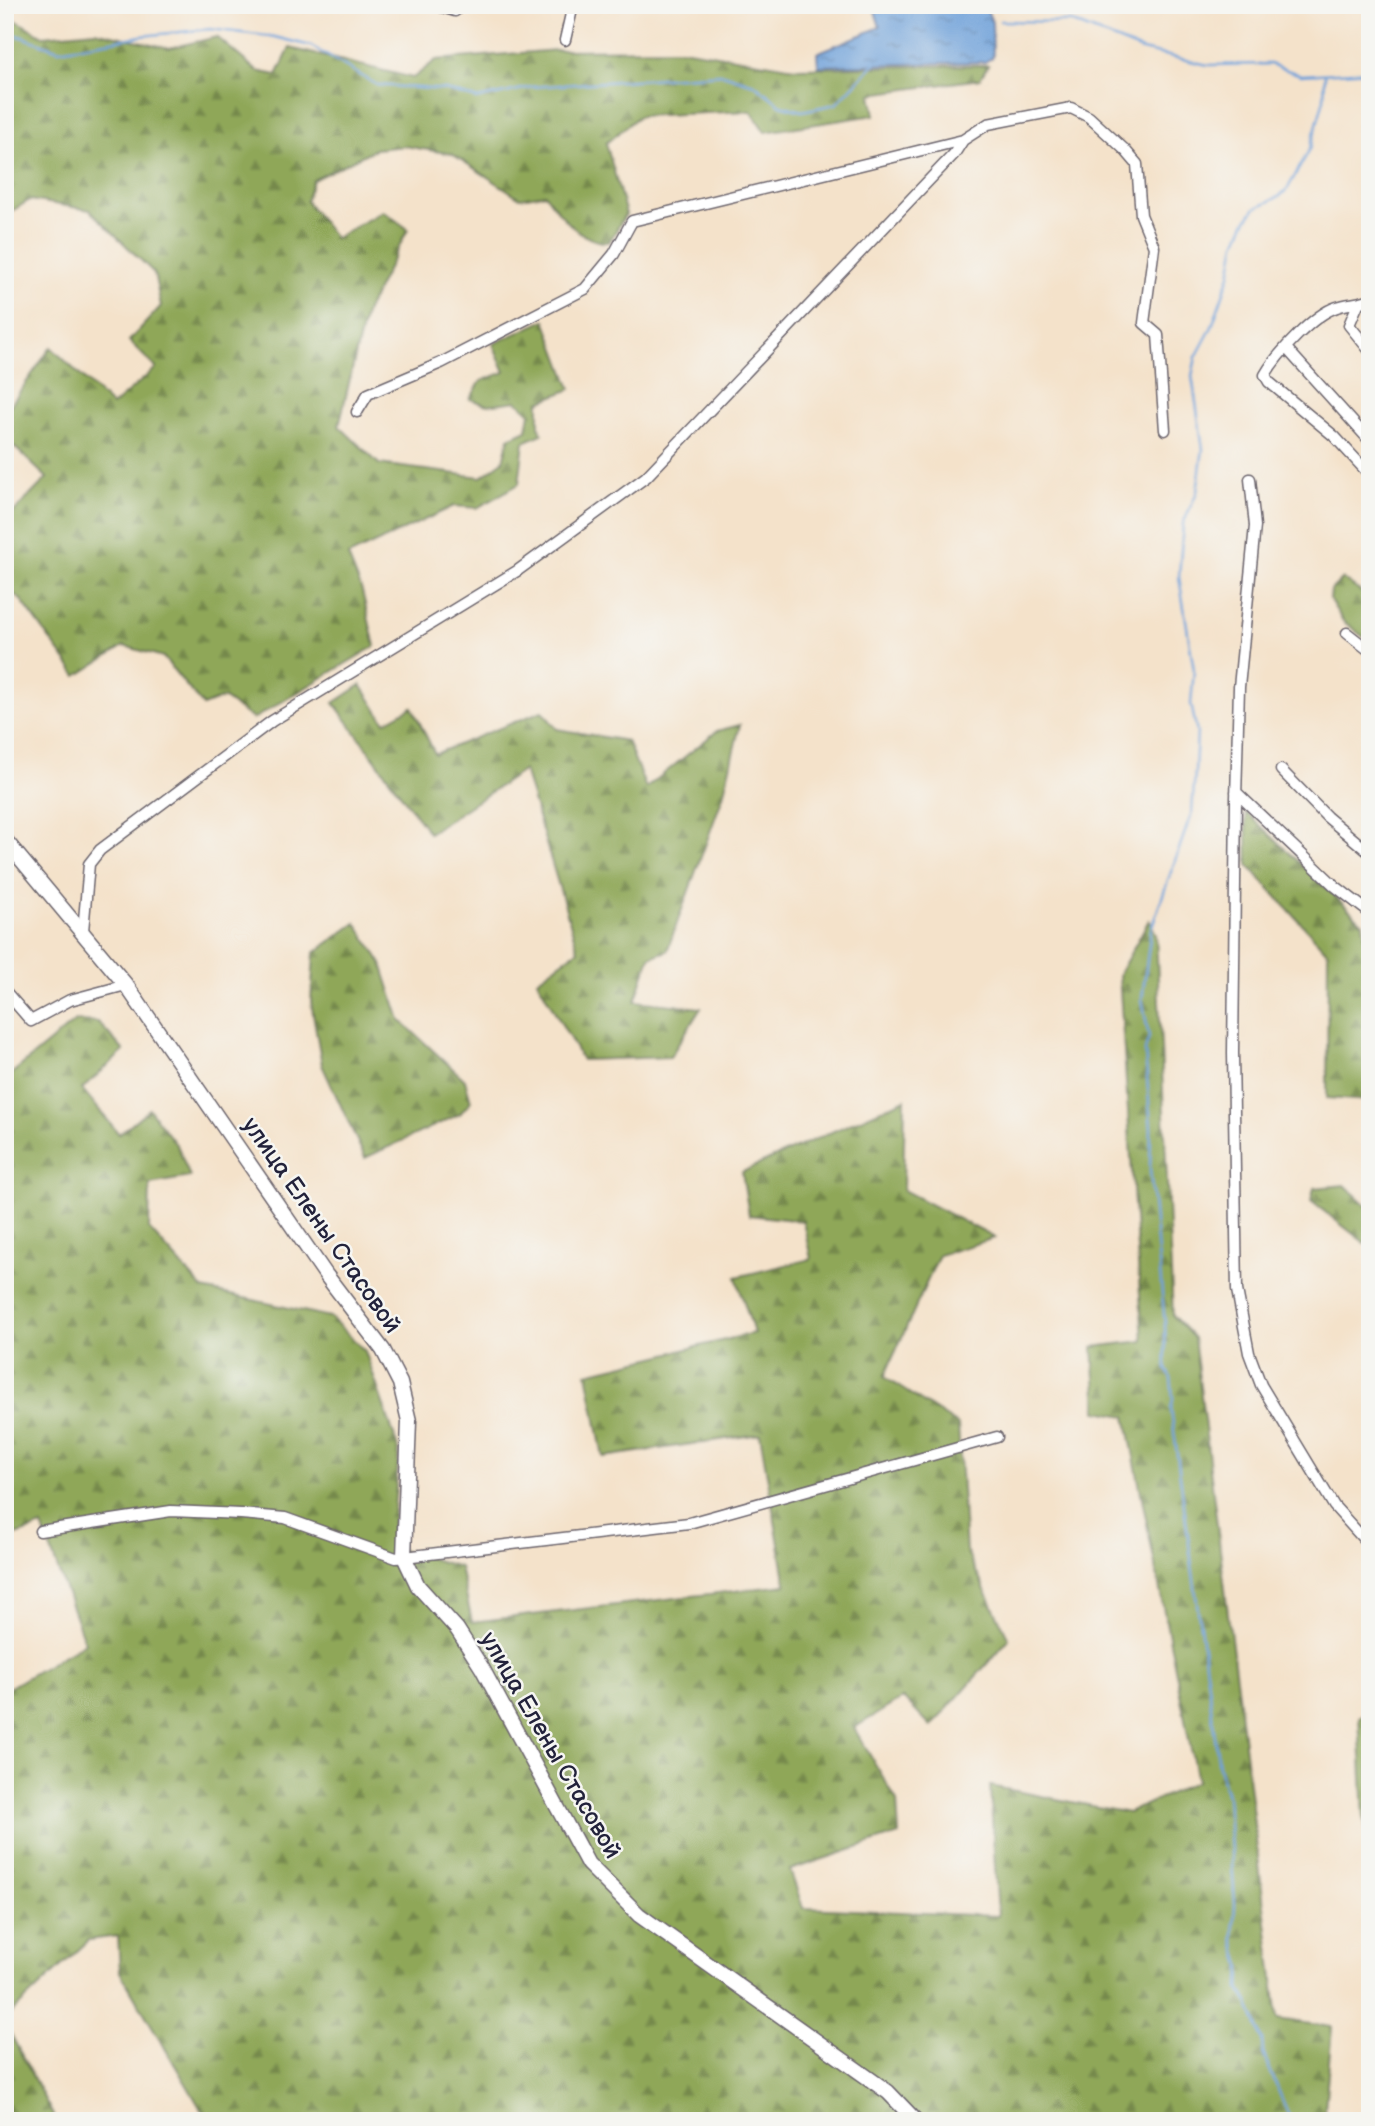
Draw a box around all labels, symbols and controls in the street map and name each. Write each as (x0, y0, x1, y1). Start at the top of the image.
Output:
street label: улица Елены Стасовой (236, 1112, 407, 1339)
street label: улица Елены Стасовой (474, 1627, 627, 1864)

